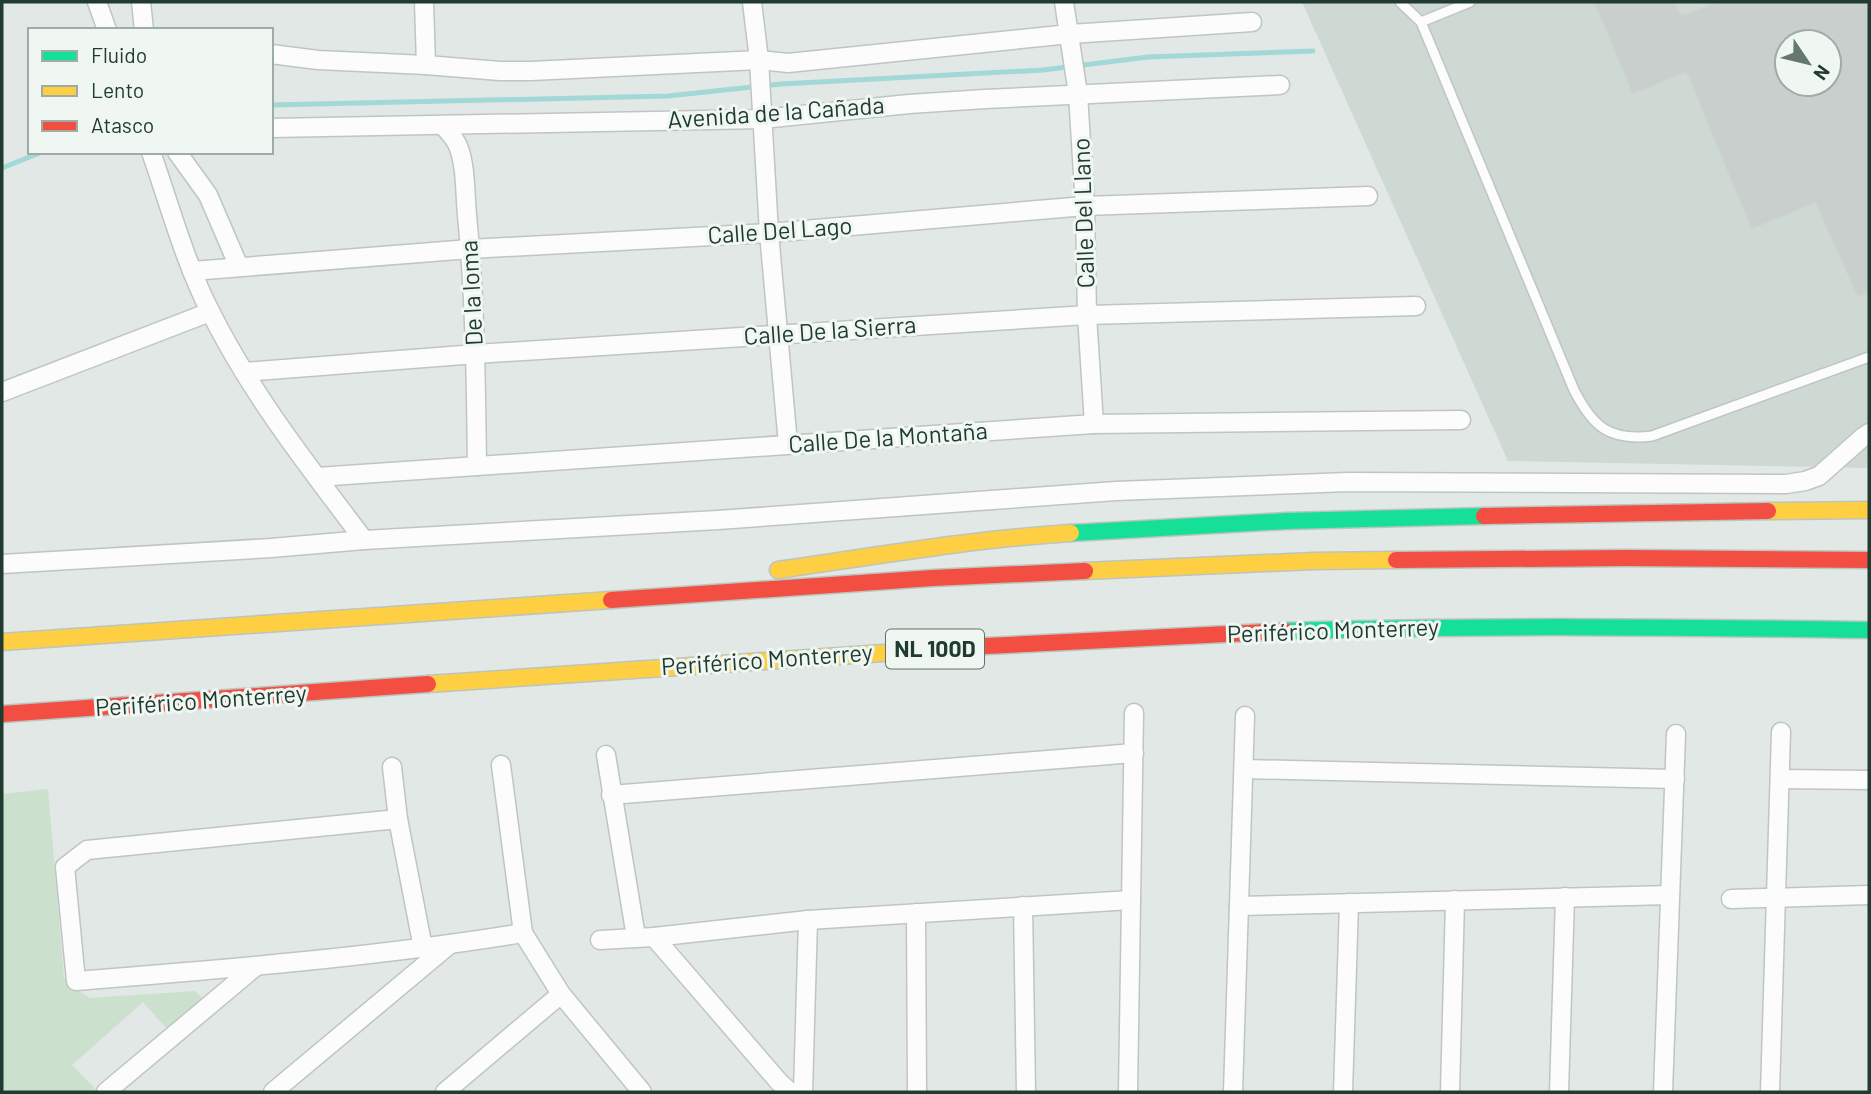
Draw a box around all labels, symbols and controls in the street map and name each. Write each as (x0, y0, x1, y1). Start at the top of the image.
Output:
legend (28, 28, 273, 154)
north arrow (1773, 28, 1843, 98)
text: Fluido (91, 42, 147, 67)
text: N (1809, 61, 1835, 85)
text: Lento (91, 77, 144, 102)
street label: Avenida de la Cañada (666, 89, 885, 134)
text: Atasco (91, 112, 154, 137)
street label: Calle Del Llano (1065, 137, 1100, 289)
street label: Calle Del Lago (707, 210, 853, 249)
street label: De la loma (453, 240, 488, 347)
street label: Calle De la Sierra (743, 309, 917, 350)
street label: Calle De la Montaña (787, 415, 989, 458)
street label: Periférico Monterrey (1226, 611, 1439, 648)
road number: NL 100D (886, 629, 984, 668)
street label: Periférico Monterrey (660, 637, 874, 680)
street label: Periférico Monterrey (94, 678, 308, 721)

